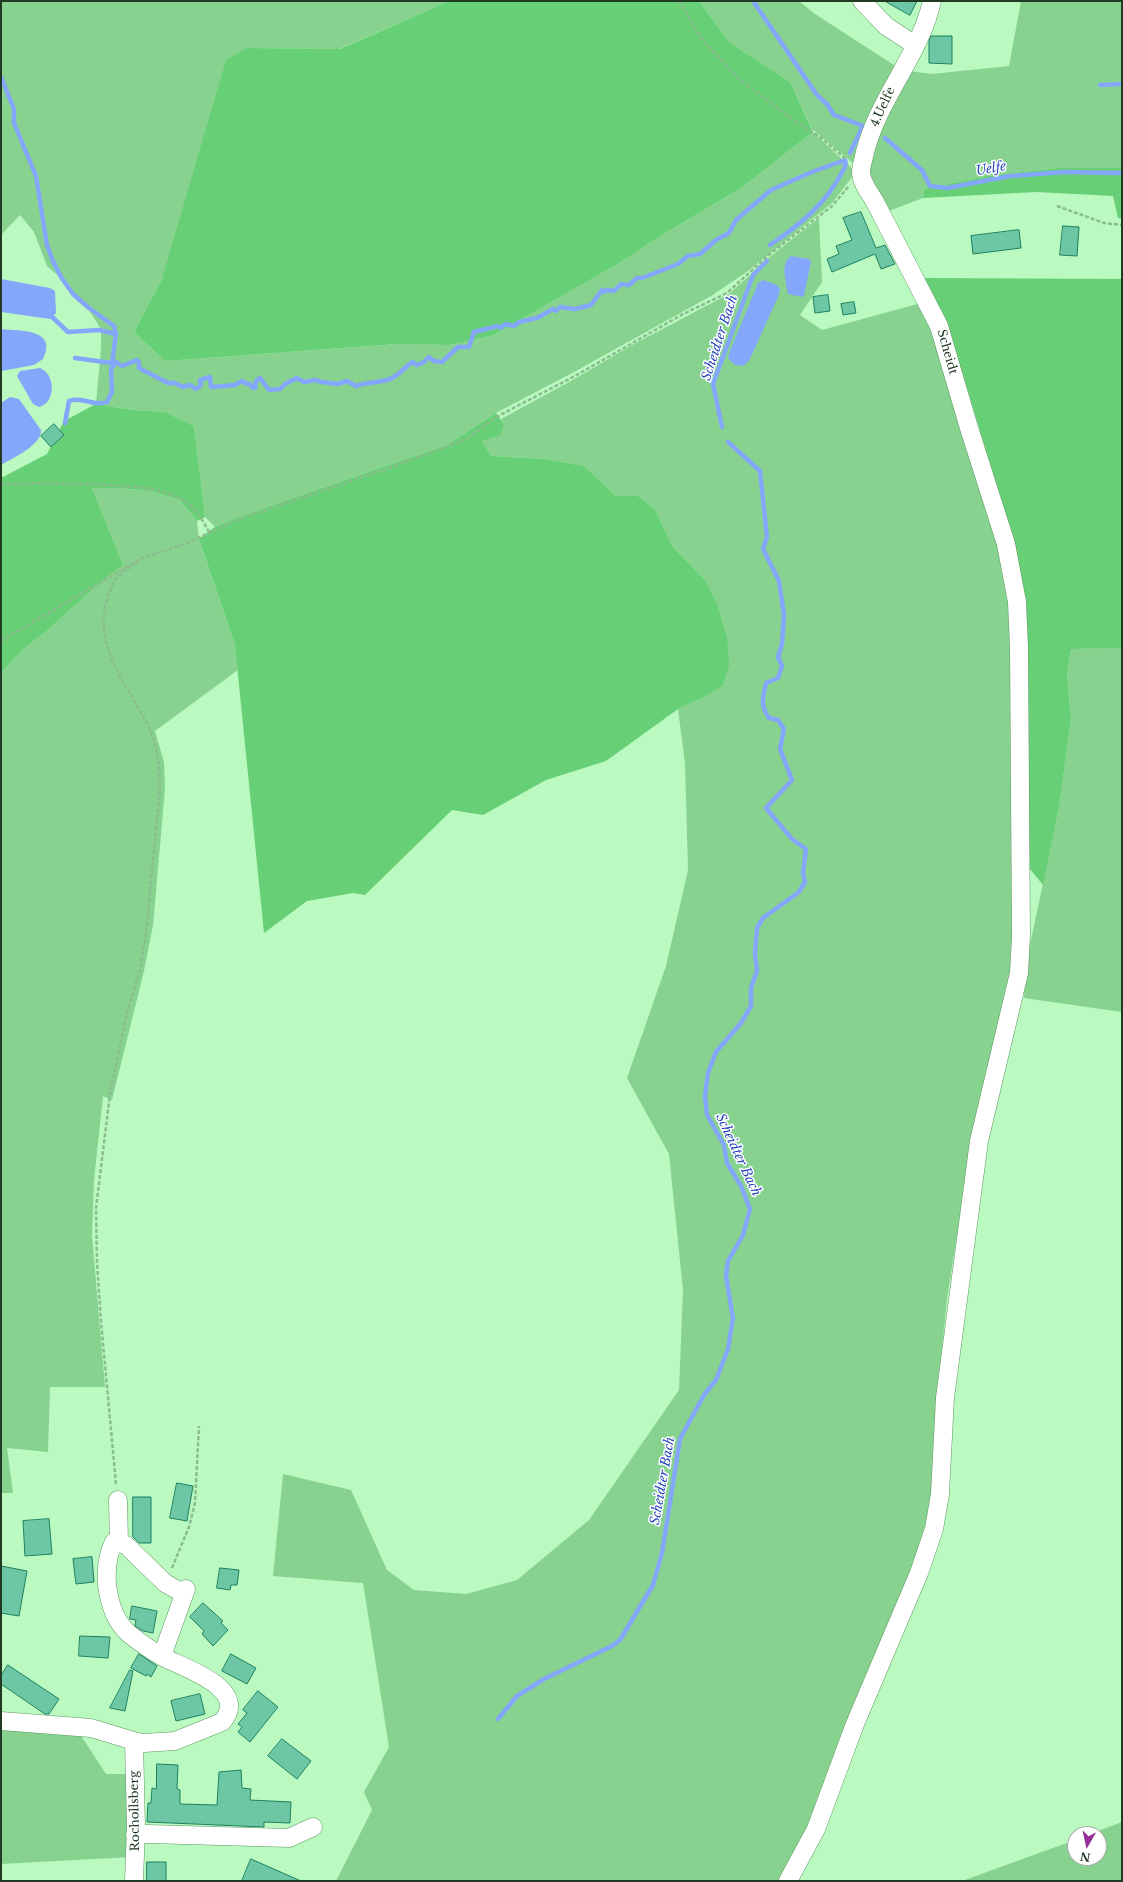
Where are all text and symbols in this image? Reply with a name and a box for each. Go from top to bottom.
street label: 4.Uelfe [868,85,898,129]
water label: Uelfe [975,159,1007,179]
water label: Scheidter Bach [699,293,741,383]
street label: Scheidt [934,328,960,376]
water label: Scheidter Bach [712,1111,764,1199]
water label: Scheidter Bach [648,1436,678,1526]
street label: Rochollsberg [127,1771,143,1851]
north arrow [1067,1826,1107,1866]
text: N [1079,1849,1091,1865]

